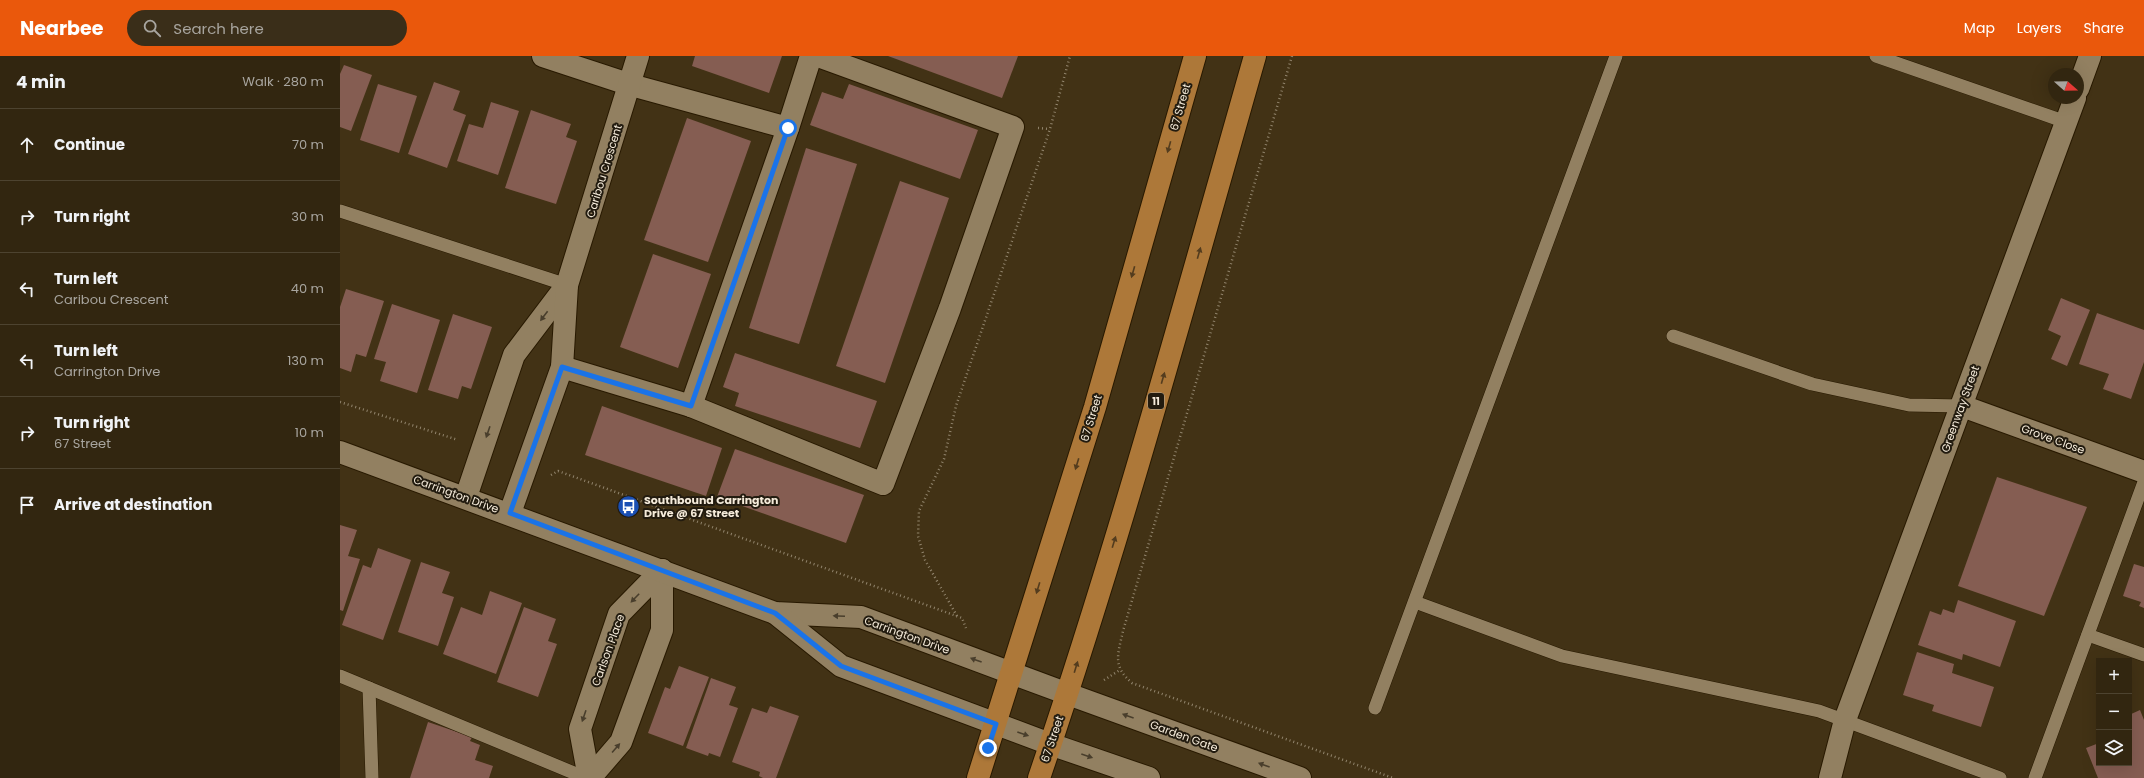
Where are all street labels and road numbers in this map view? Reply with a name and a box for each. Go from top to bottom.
street label: 67 Street [1166,82,1194,132]
street label: Caribou Crescent [582,122,626,220]
street label: Greenway Street [1937,363,1983,455]
street label: 67 Street [1076,393,1106,443]
road number: 11 [1148,393,1164,409]
street label: Grove Close [2019,420,2087,458]
street label: Carrington Drive [411,471,501,517]
street label: Carlson Place [588,612,628,688]
street label: Carrington Drive [862,612,952,658]
street label: 67 Street [1037,714,1067,764]
street label: Garden Gate [1148,716,1220,756]

